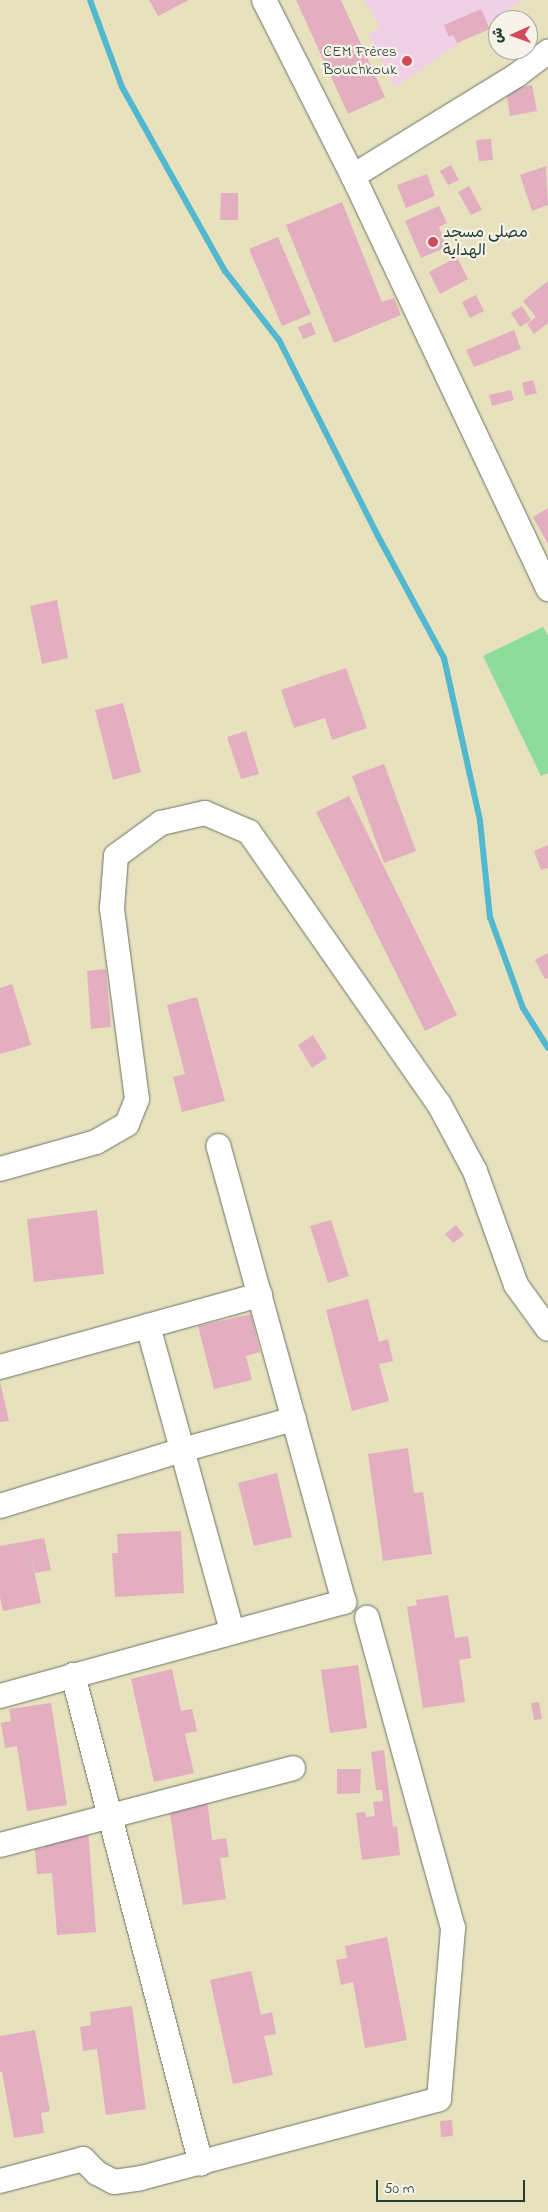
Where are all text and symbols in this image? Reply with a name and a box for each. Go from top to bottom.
north arrow [488,10,538,60]
text: ش [488,27,509,44]
place label: CEM Frères Bouchkouk [323,42,397,80]
marker: CEM Frères Bouchkouk [401,55,413,67]
place label: مصلى مسجد الهداية [443,223,528,261]
marker: مصلى مسجد الهداية [427,236,439,248]
scale bar [378,2170,527,2202]
text: 50 m [384,2178,414,2200]

